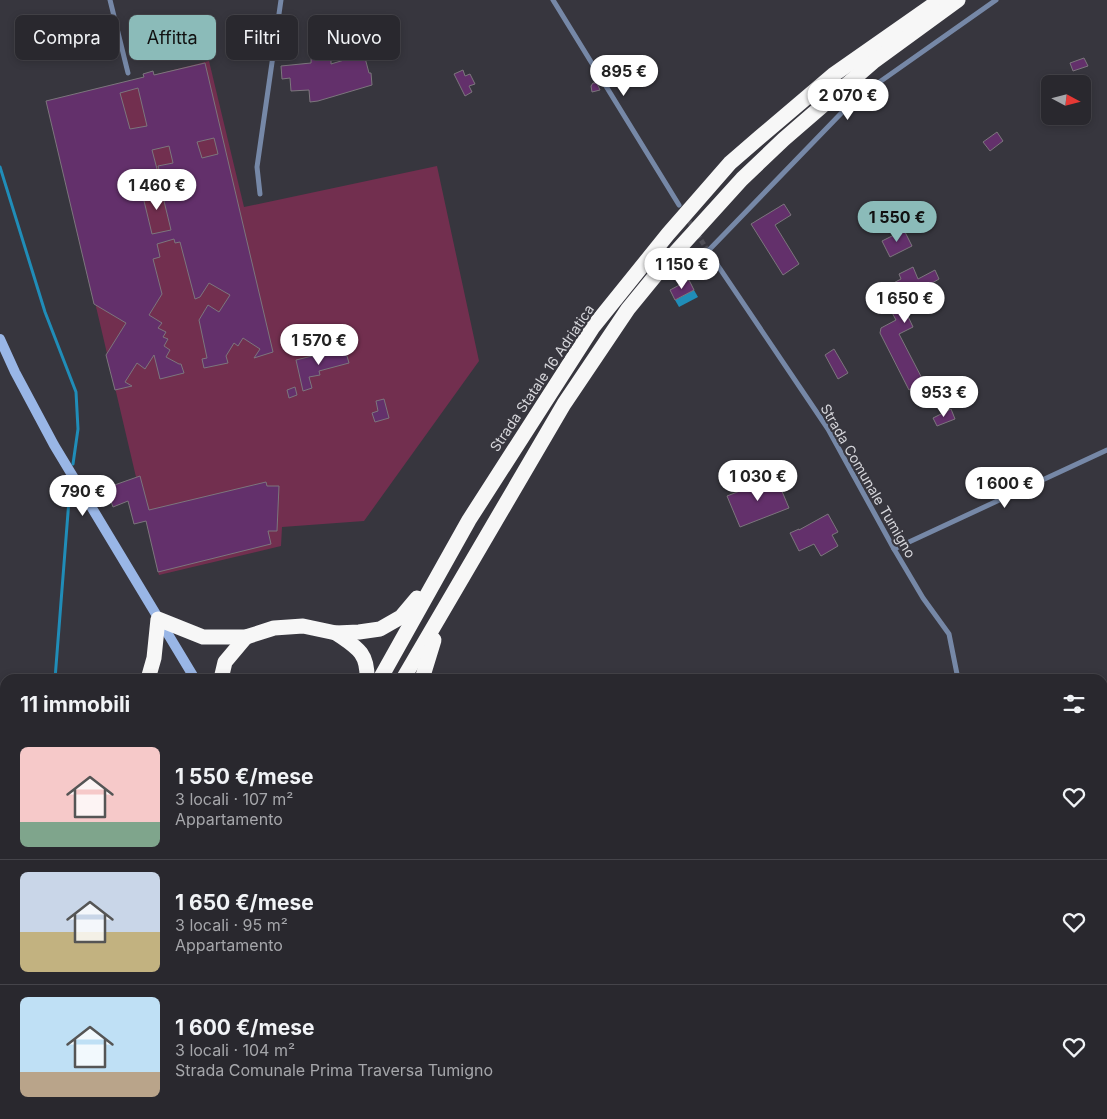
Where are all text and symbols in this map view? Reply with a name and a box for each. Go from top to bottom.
chip: Compra [15,15,119,60]
chip: Affitta [129,15,216,60]
chip: Filtri [226,15,298,60]
chip: Nuovo [308,15,400,60]
pin: 895 € [589,54,659,97]
text: 895 € [601,61,647,81]
north arrow [1041,75,1091,125]
map controls [1041,75,1091,125]
pin: 2 070 € [802,78,894,121]
text: 2 070 € [819,85,877,105]
pin: 1 460 € [111,168,203,211]
text: 1 460 € [128,175,186,195]
pin: 1 550 € [851,200,943,243]
text: 1 550 € [869,207,925,227]
pin: 1 150 € [636,248,728,290]
text: 1 150 € [655,254,709,274]
pin: 1 650 € [859,282,951,324]
text: 1 650 € [877,288,933,308]
street label: Strada Statale 16 Adriatica [486,301,597,455]
pin: 1 570 € [273,324,365,366]
text: 1 570 € [291,330,347,350]
pin: 953 € [909,376,979,418]
text: 953 € [921,382,967,402]
street label: Strada Comunale Tumigno [817,401,920,561]
pin: 1 030 € [712,460,804,502]
text: 1 030 € [729,466,787,486]
pin: 1 600 € [959,466,1051,509]
text: 1 600 € [976,473,1034,493]
pin: 790 € [48,474,118,517]
text: 790 € [60,481,106,501]
icon: filters [1060,690,1088,718]
text: 11 immobili [20,692,130,717]
text: 1 550 €/mese [175,764,313,789]
icon: home [60,767,120,827]
icon: heart [1060,783,1088,811]
text: 3 locali · 107 m² [175,789,293,809]
text: Appartamento [175,809,283,829]
text: 1 650 €/mese [175,890,314,915]
icon: home [60,892,120,952]
icon: heart [1060,908,1088,936]
text: 3 locali · 95 m² [175,915,288,935]
text: Appartamento [175,935,283,955]
text: 1 600 €/mese [175,1015,314,1040]
icon: home [60,1017,120,1077]
icon: heart [1060,1033,1088,1061]
text: 3 locali · 104 m² [175,1040,295,1060]
text: Strada Comunale Prima Traversa Tumigno [175,1060,493,1080]

